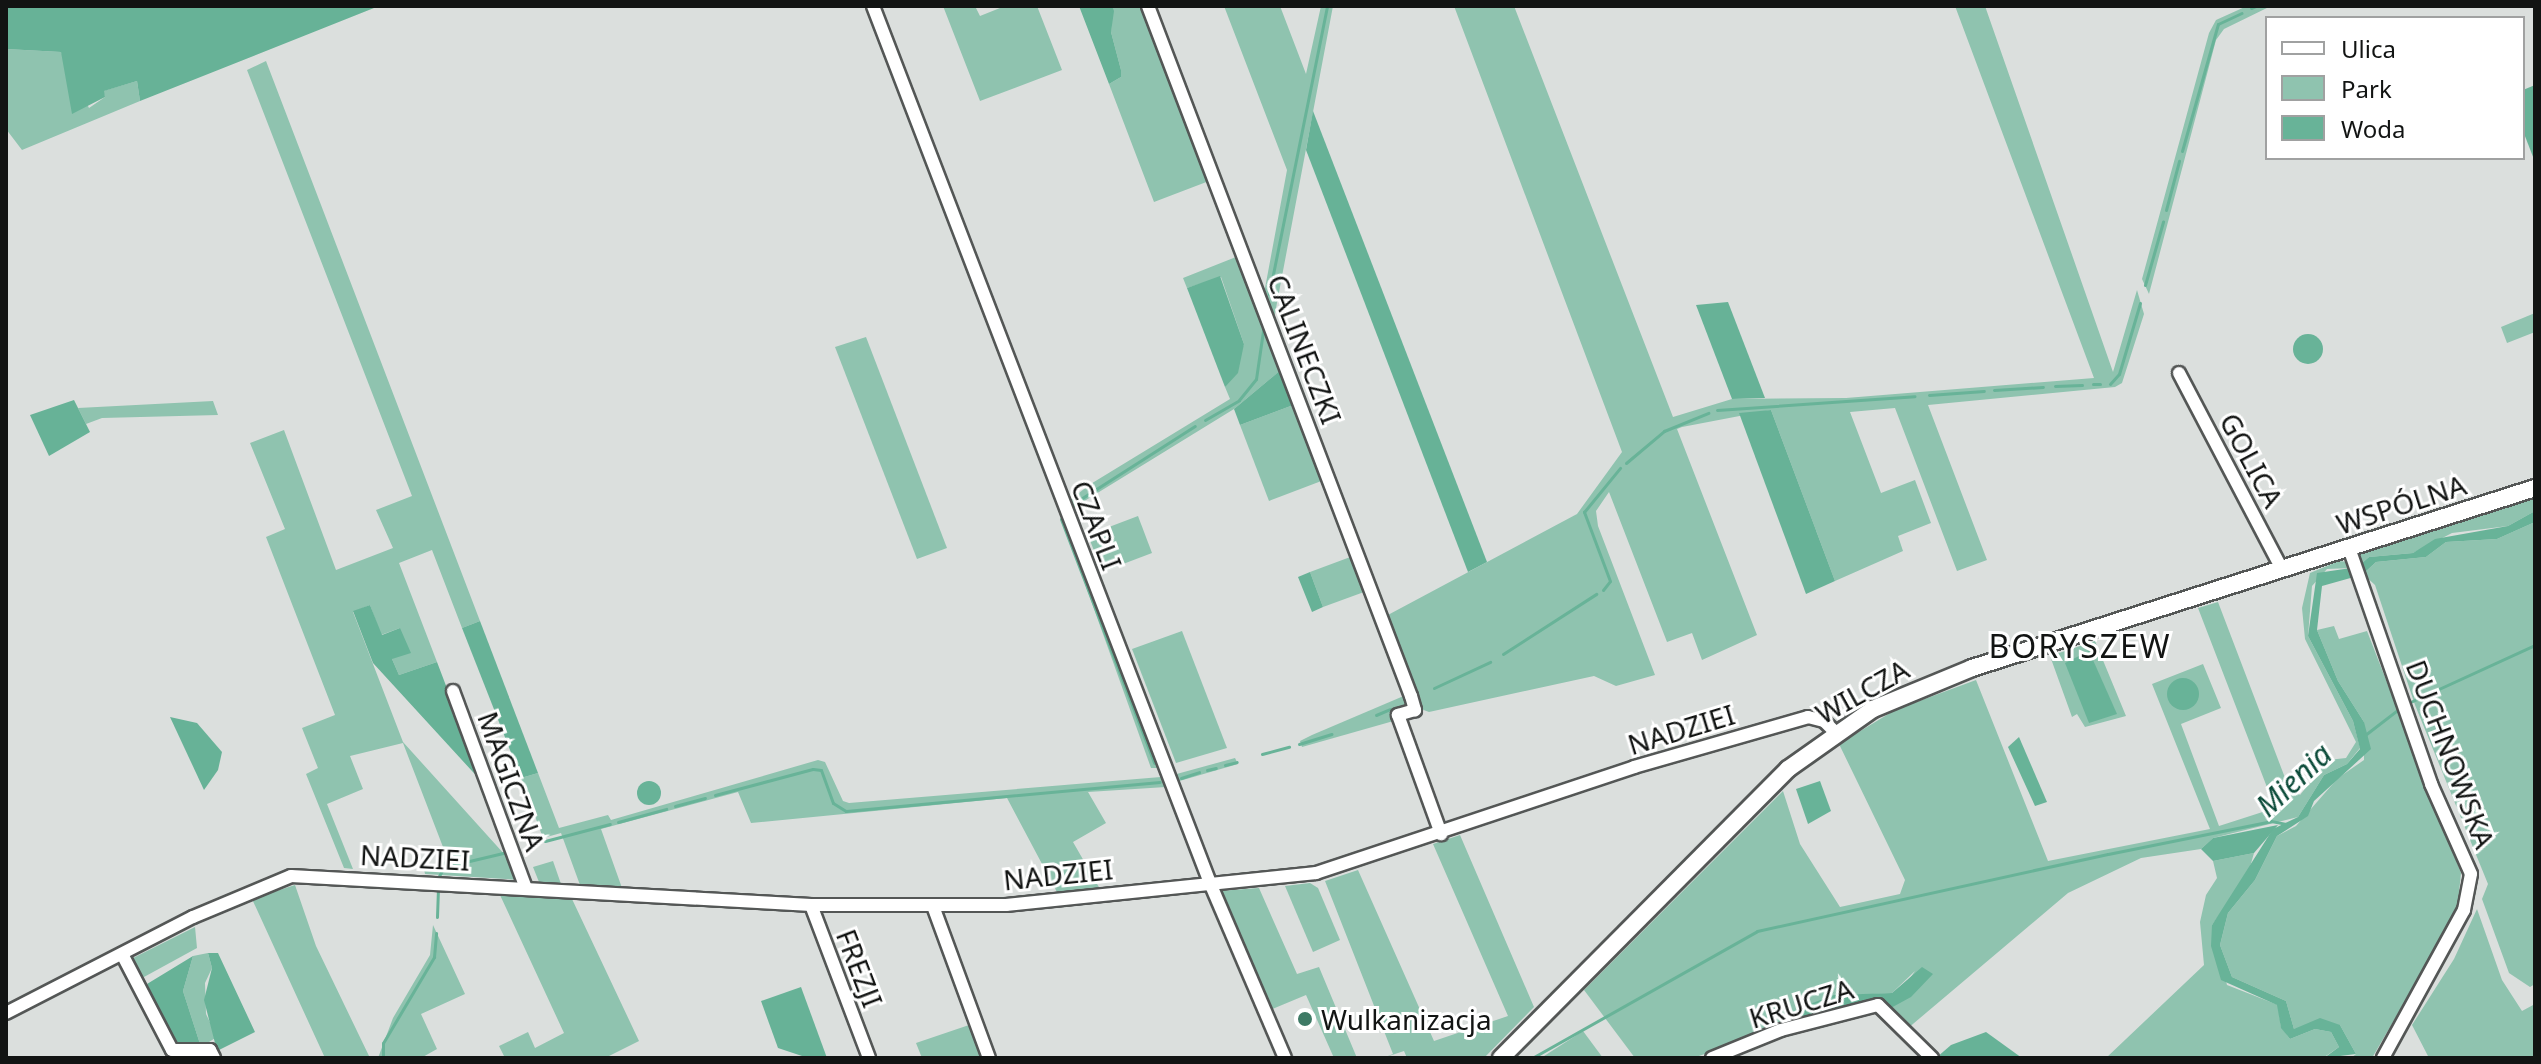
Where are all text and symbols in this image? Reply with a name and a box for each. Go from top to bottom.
legend [2265,16,2525,160]
text: Ulica [2341,32,2396,65]
text: Park [2341,72,2392,105]
text: Woda [2341,112,2406,145]
street label: CALINECZKI [1261,270,1349,428]
street label: GOLICA [2213,407,2291,513]
street label: WSPÓLNA [2332,467,2470,541]
street label: CZAPLI [1065,476,1129,574]
district label: BORYSZEW [1988,627,2172,665]
street label: WILCZA [1810,652,1914,730]
street label: DUCHNOWSKA [2400,655,2502,853]
street label: NADZIEI [1624,697,1738,761]
street label: MAGICZNA [471,707,553,855]
water label: Mienia [2249,736,2339,824]
street label: NADZIEI [359,837,471,877]
street label: NADZIEI [1002,852,1114,896]
street label: FREZJI [830,924,890,1012]
street label: KRUCZA [1745,971,1857,1035]
place label: Wulkanizacja [1321,1002,1492,1036]
marker: Wulkanizacja [1296,1010,1314,1028]

